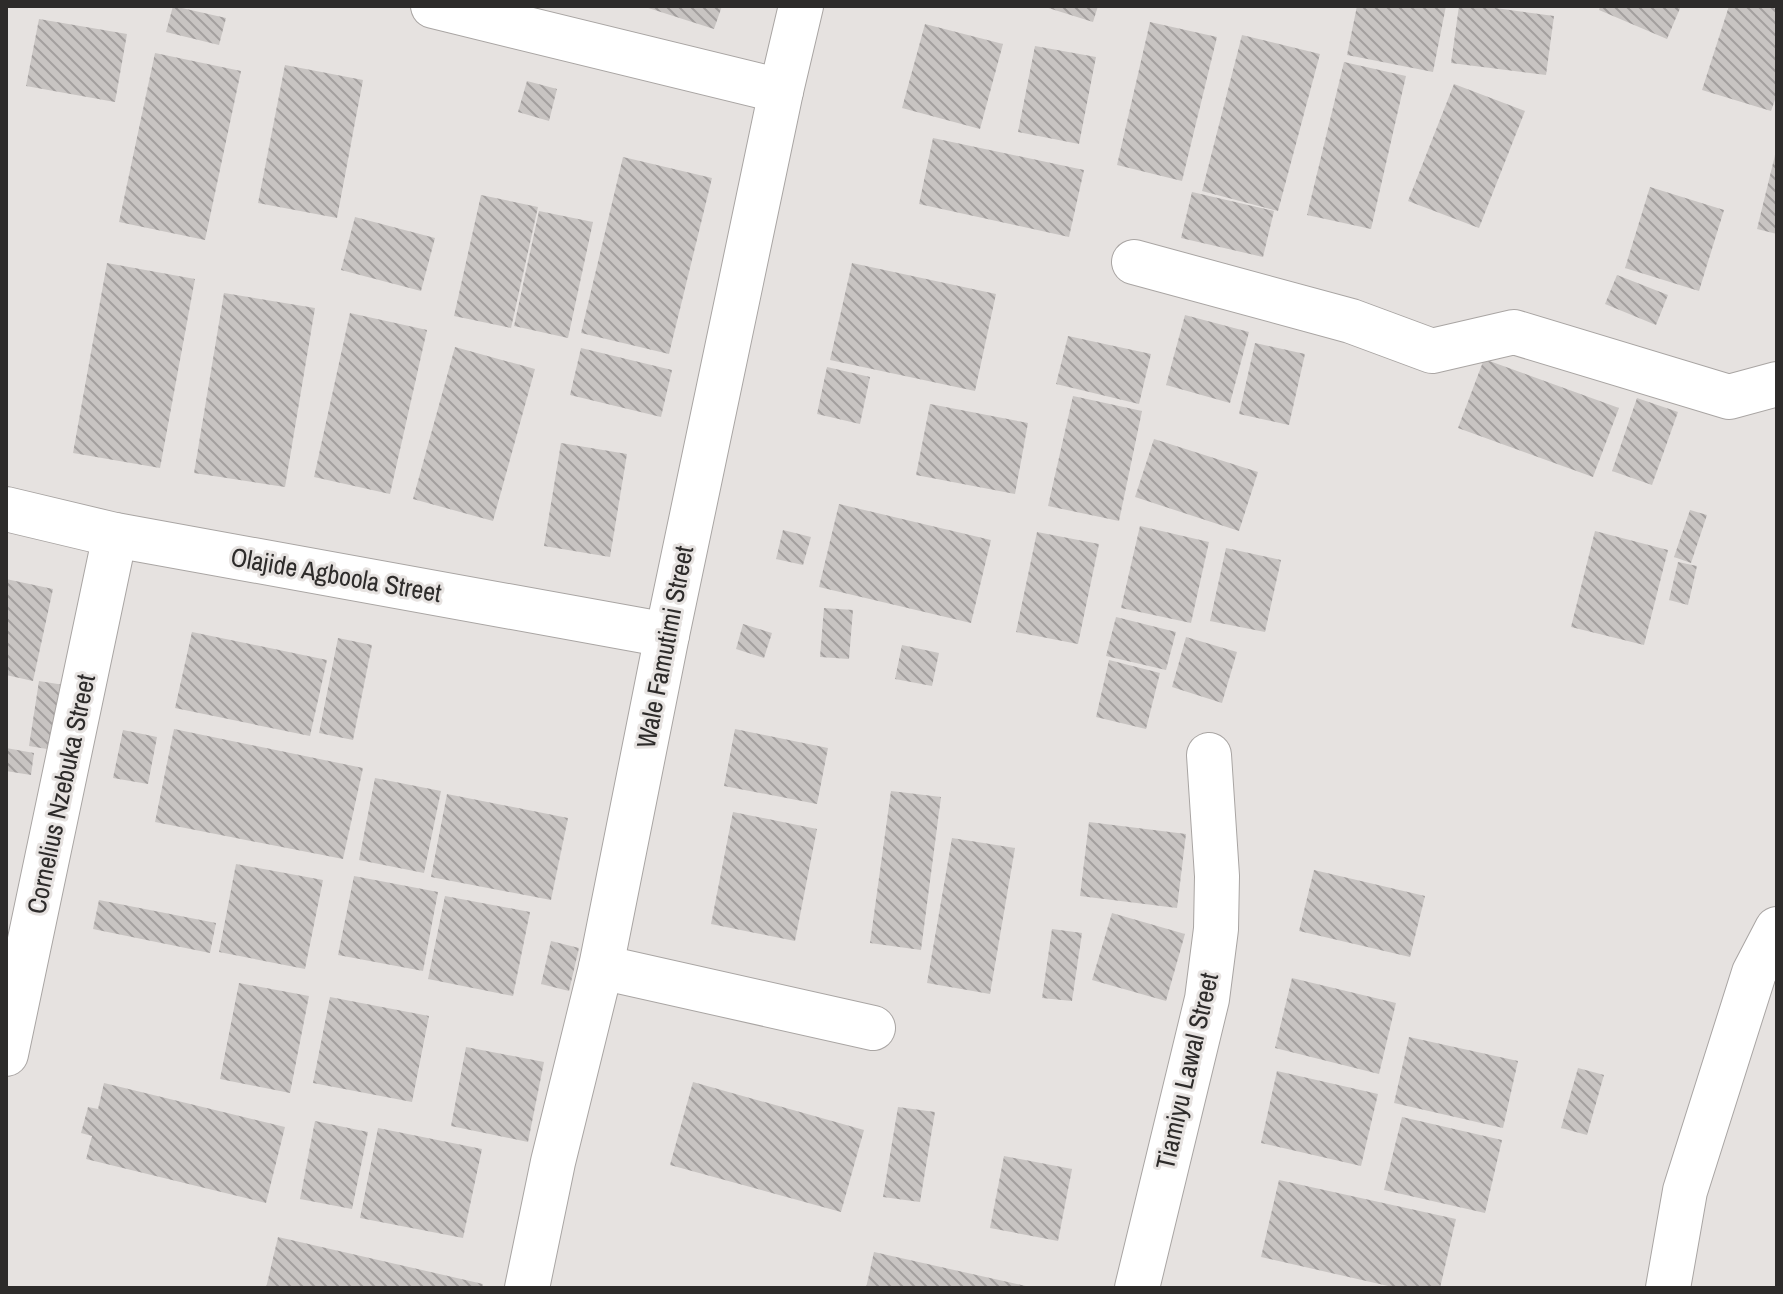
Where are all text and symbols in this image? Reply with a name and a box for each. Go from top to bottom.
street label: Olajide Agboola Street [228,539,444,610]
street label: Wale Famutimi Street [628,543,701,751]
street label: Cornelius Nzebuka Street [18,671,103,917]
street label: Tiamiyu Lawal Street [1147,969,1226,1173]

